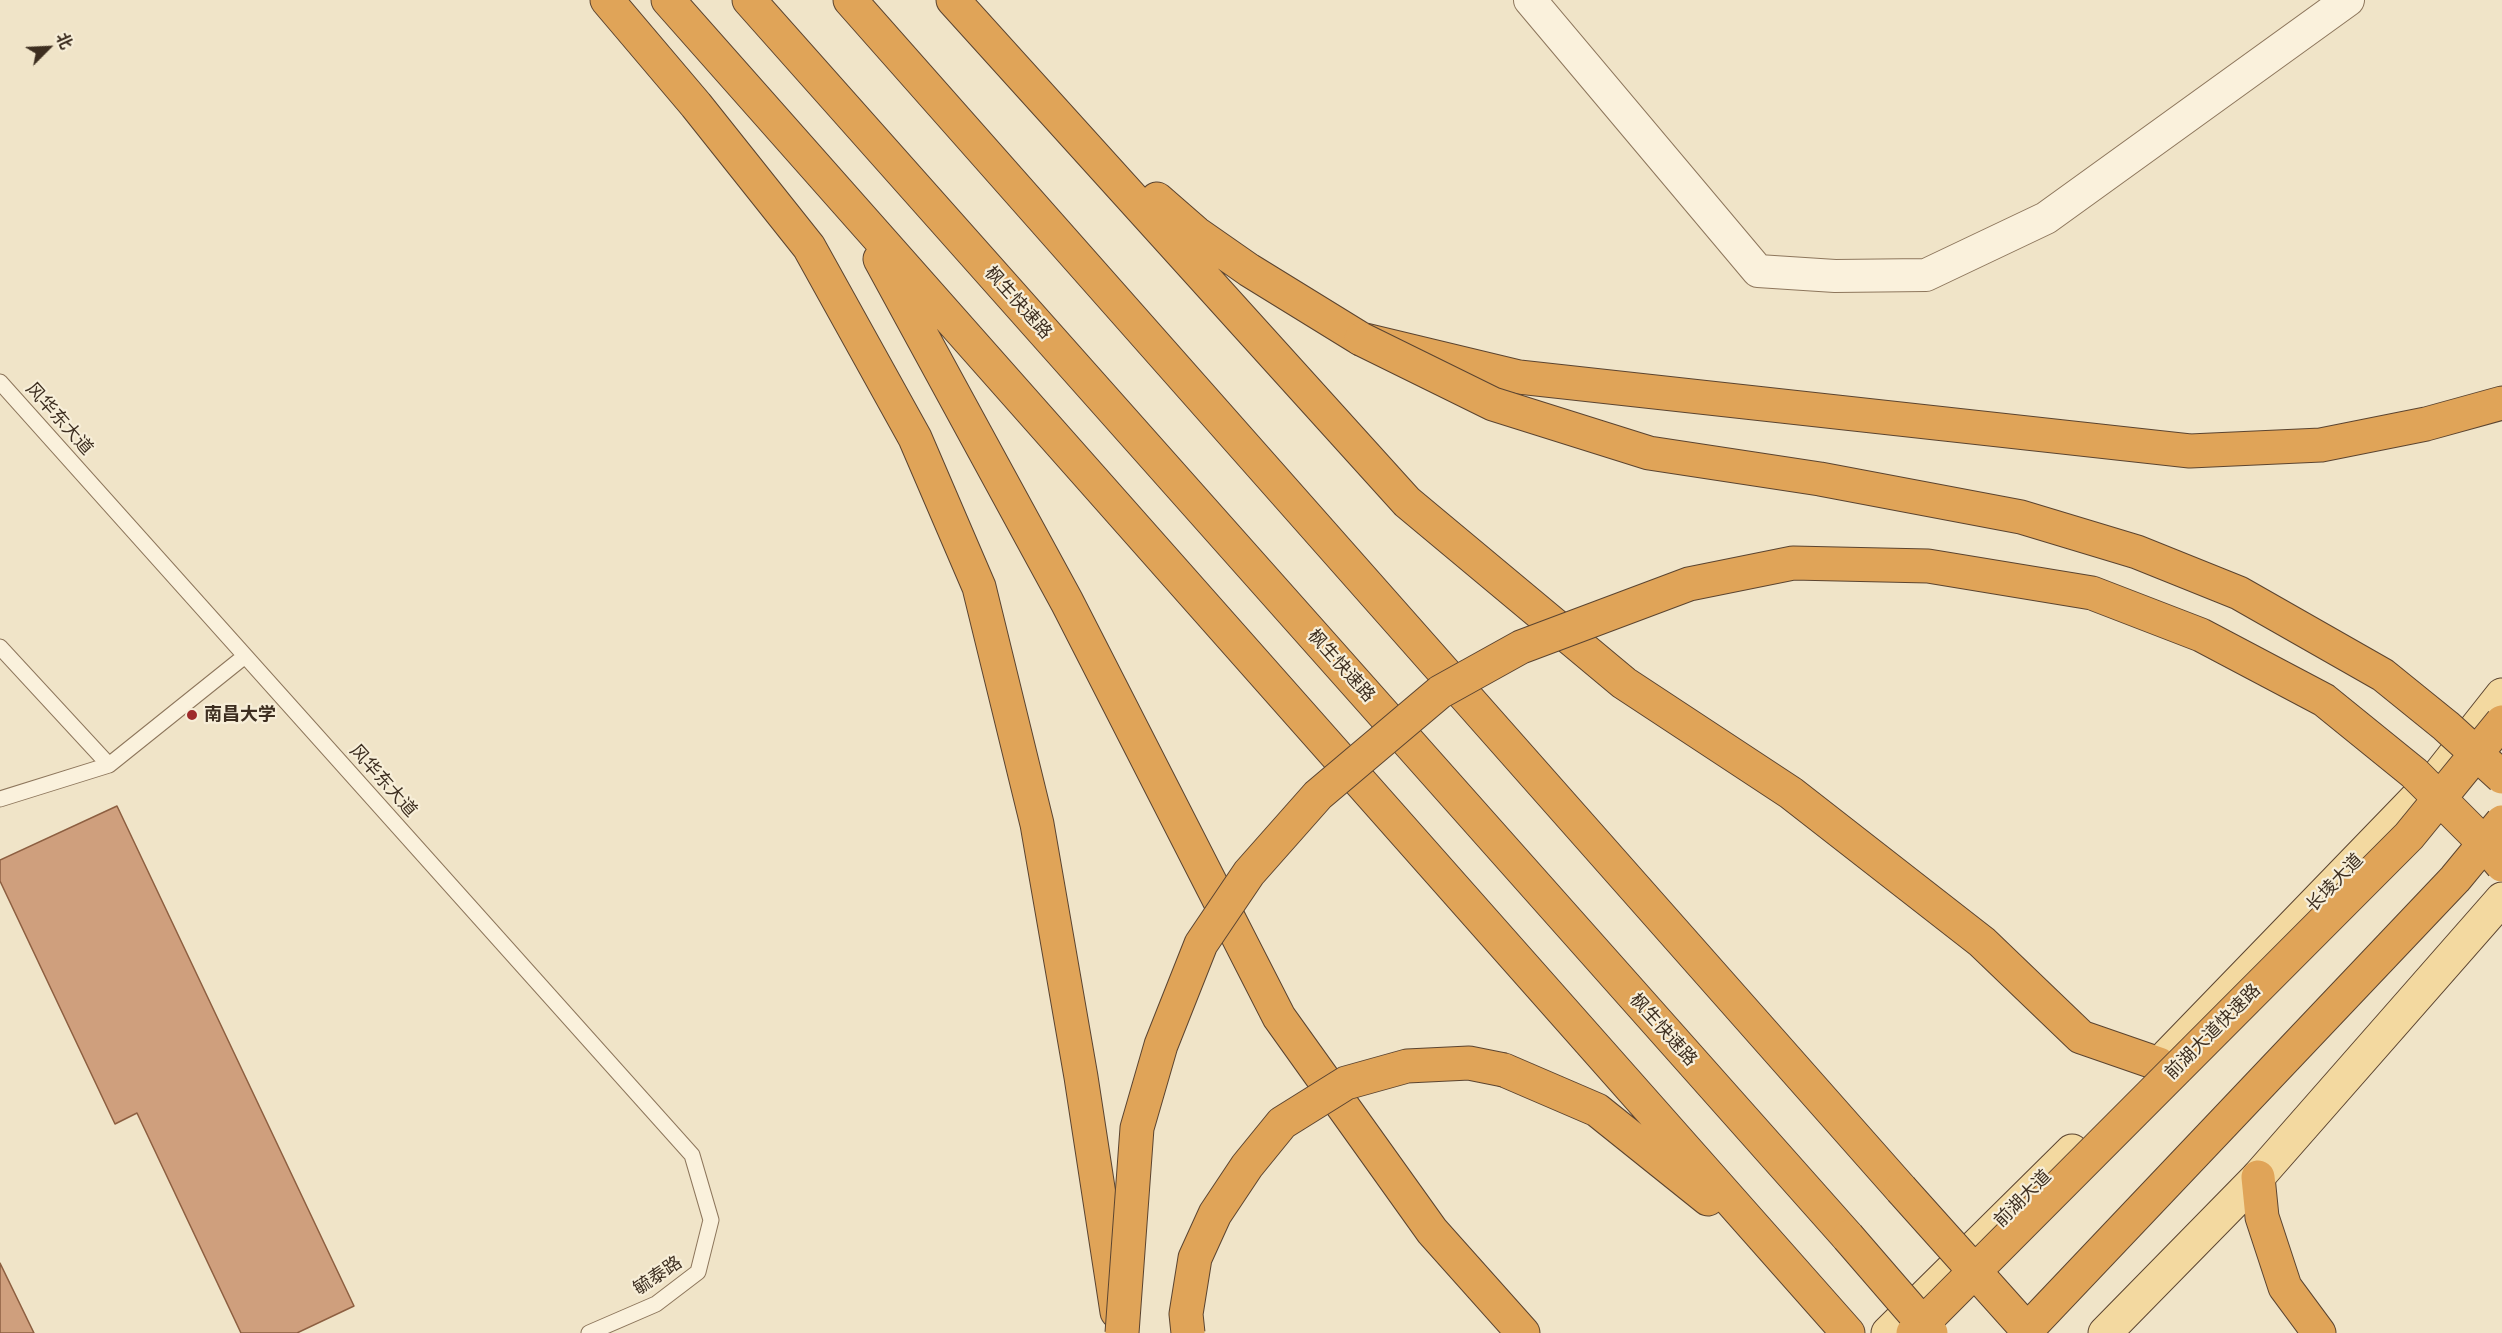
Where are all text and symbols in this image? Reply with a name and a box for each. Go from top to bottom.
north arrow [18,18,78,78]
text: 北 [52,29,77,52]
street label: 枫生快速路 [980,262,1056,344]
street label: 风华东大道 [21,378,97,460]
street label: 枫生快速路 [1303,625,1379,707]
place label: 南昌大学 [204,704,276,726]
marker: 南昌大学 [185,708,199,722]
street label: 风华东大道 [345,740,421,822]
street label: 长堎大道 [2302,850,2368,916]
street label: 前湖大道快速路 [2161,980,2265,1084]
street label: 枫生快速路 [1625,989,1701,1071]
street label: 前湖大道 [1990,1166,2056,1232]
street label: 毓泰路 [630,1252,686,1300]

